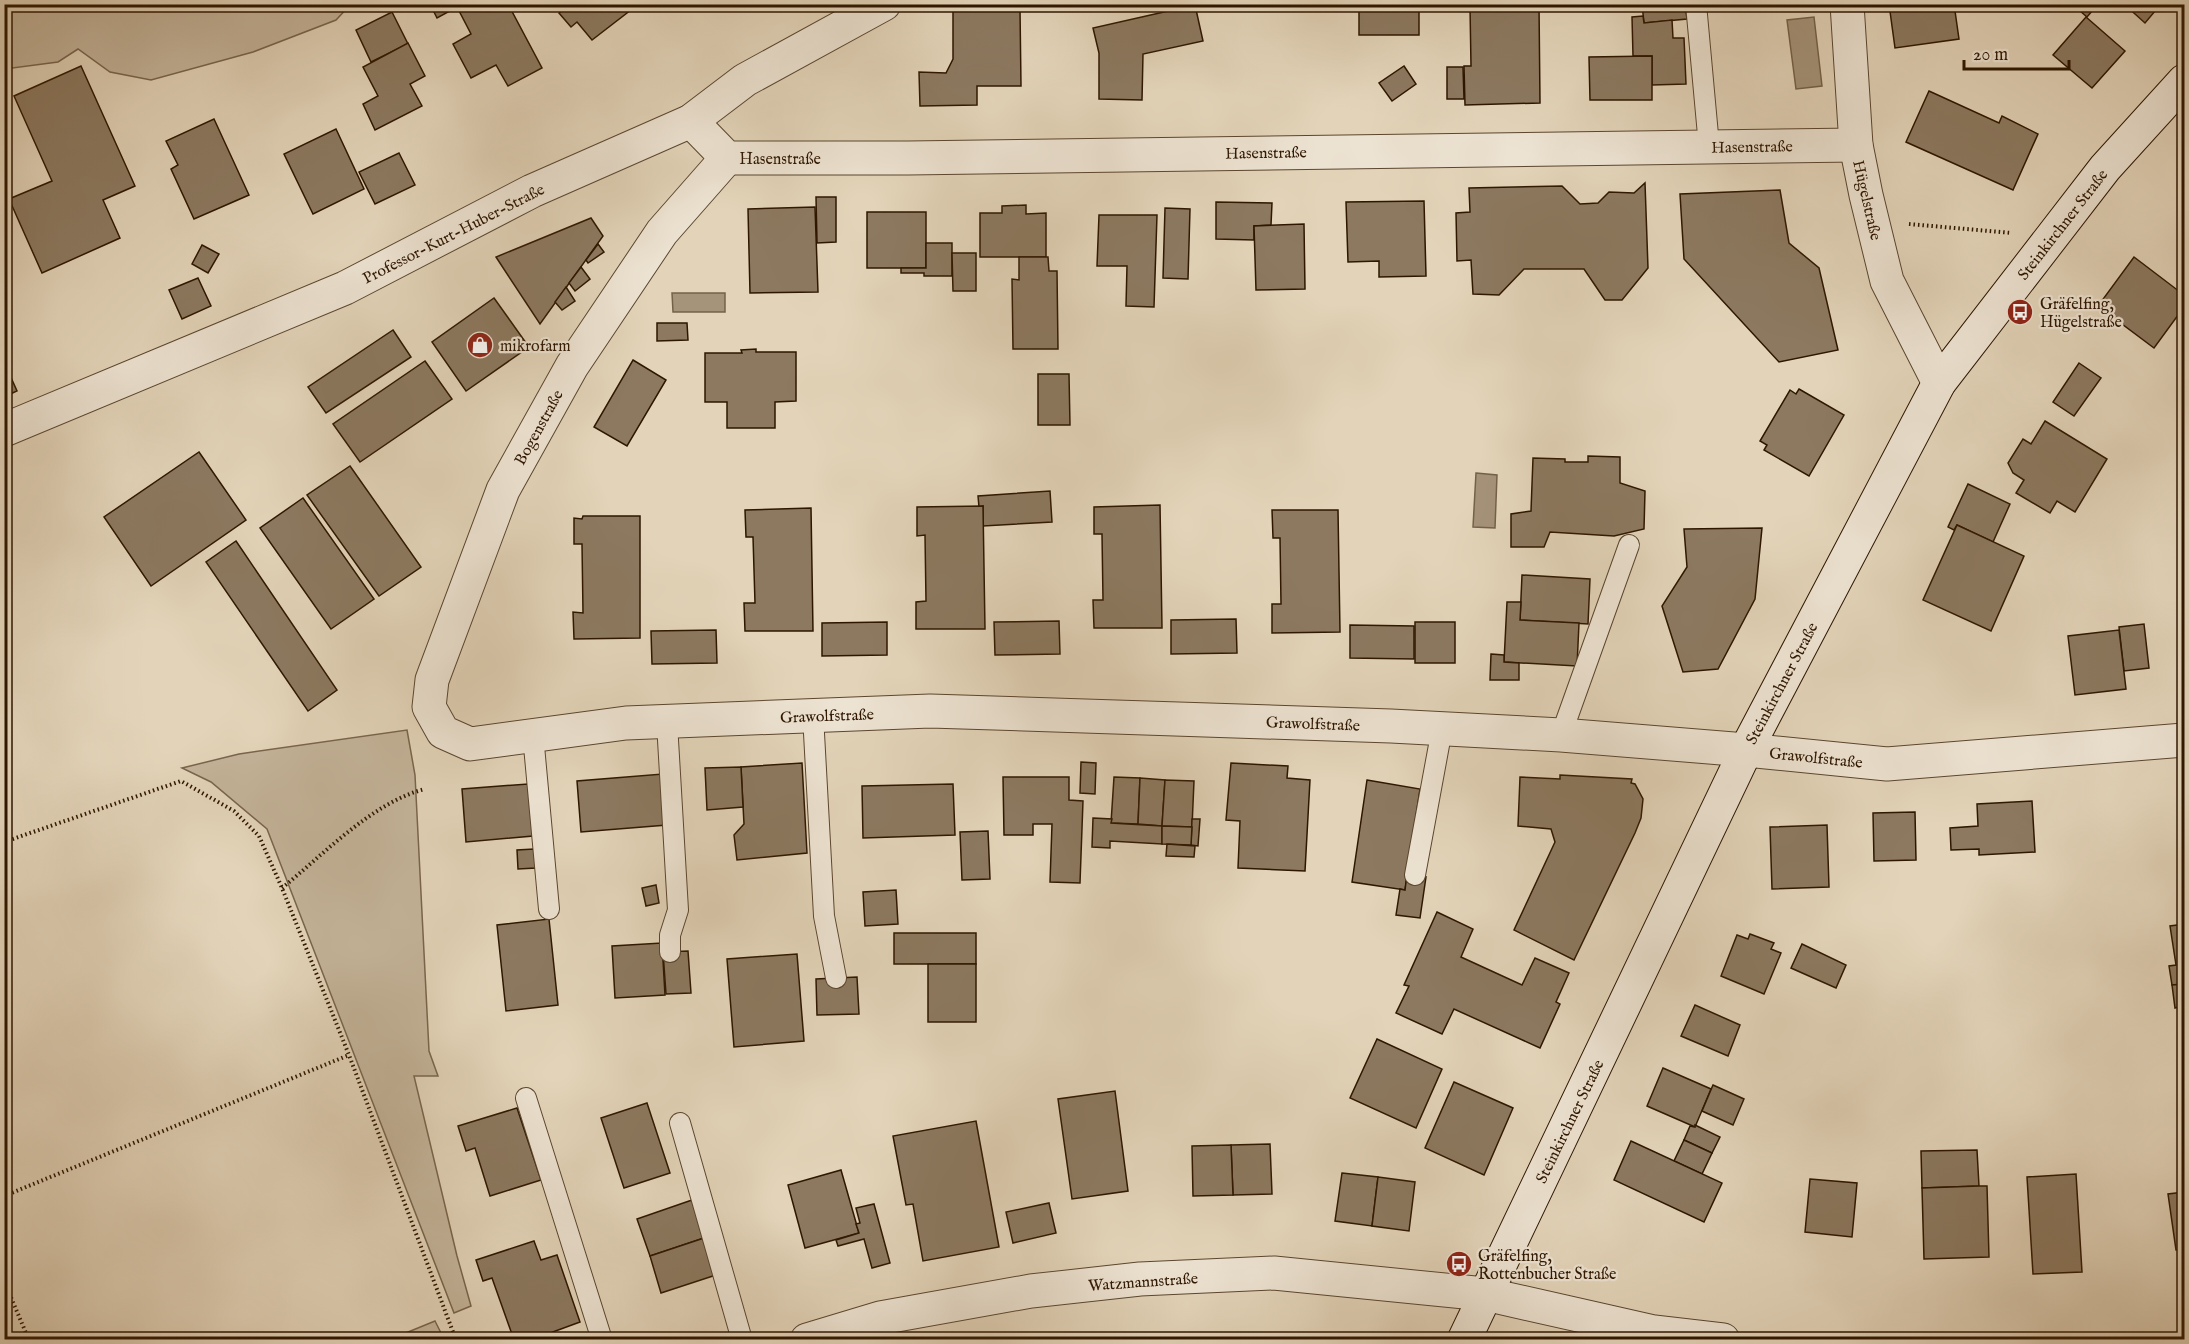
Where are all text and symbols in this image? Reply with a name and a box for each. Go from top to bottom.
scale bar [1964,33,2069,71]
text: 20 m [1973,44,2008,67]
street label: Hasenstraße [1711,137,1793,159]
street label: Hasenstraße [1225,143,1307,165]
street label: Hasenstraße [739,150,821,170]
street label: Hügelstraße [1847,158,1885,243]
street label: Steinkirchner Straße [2014,166,2113,285]
street label: Professor-Kurt-Huber-Straße [360,180,548,289]
place label: Gräfelfing, Hügelstraße [2040,295,2122,333]
bus stop icon: Gräfelfing, Hügelstraße [2005,297,2035,327]
shop icon: mikrofarm [465,330,495,360]
place label: mikrofarm [500,337,571,357]
street label: Bogenstraße [511,387,569,469]
street label: Steinkirchner Straße [1742,620,1823,748]
street label: Grawolfstraße [780,705,874,729]
street label: Grawolfstraße [1266,713,1360,737]
street label: Grawolfstraße [1768,744,1864,774]
street label: Steinkirchner Straße [1532,1057,1609,1187]
place label: Gräfelfing, Rottenbucher Straße [1478,1247,1616,1285]
bus stop icon: Gräfelfing, Rottenbucher Straße [1444,1249,1474,1279]
street label: Watzmannstraße [1088,1269,1199,1297]

